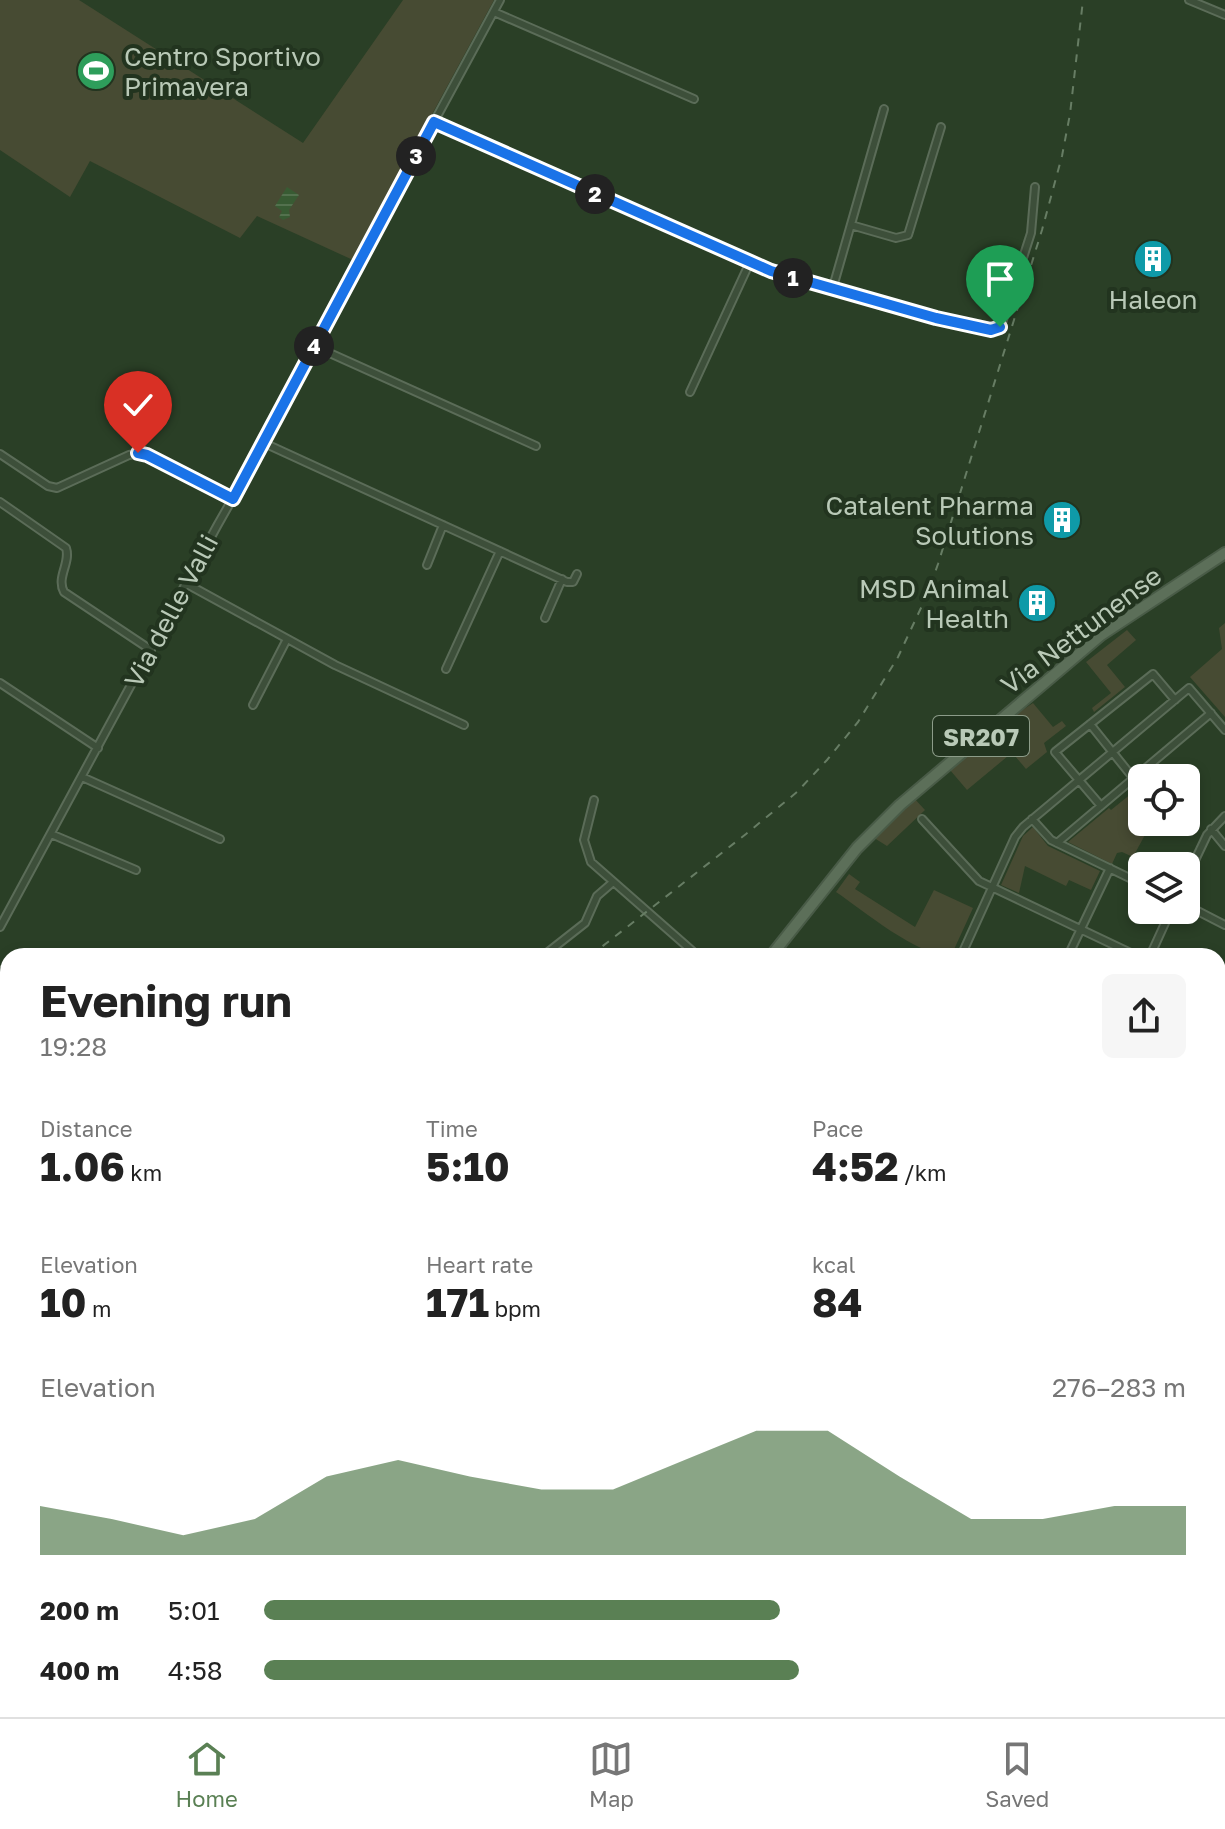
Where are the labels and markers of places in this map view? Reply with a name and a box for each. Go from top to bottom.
place label: Centro Sportivo Primavera [124,41,321,102]
sports icon: Centro Sportivo Primavera [75,50,117,92]
pin: 3 [396,136,436,176]
pin: 2 [575,174,615,214]
building icon: Haleon [1132,238,1174,280]
pin [966,245,1034,327]
pin: 1 [773,258,813,298]
place label: Haleon [1108,284,1198,315]
pin: 4 [294,326,334,366]
pin [104,371,172,453]
place label: Catalent Pharma Solutions [825,490,1034,551]
building icon: Catalent Pharma Solutions [1041,499,1083,541]
place label: MSD Animal Health [859,573,1009,634]
building icon: MSD Animal Health [1016,582,1058,624]

